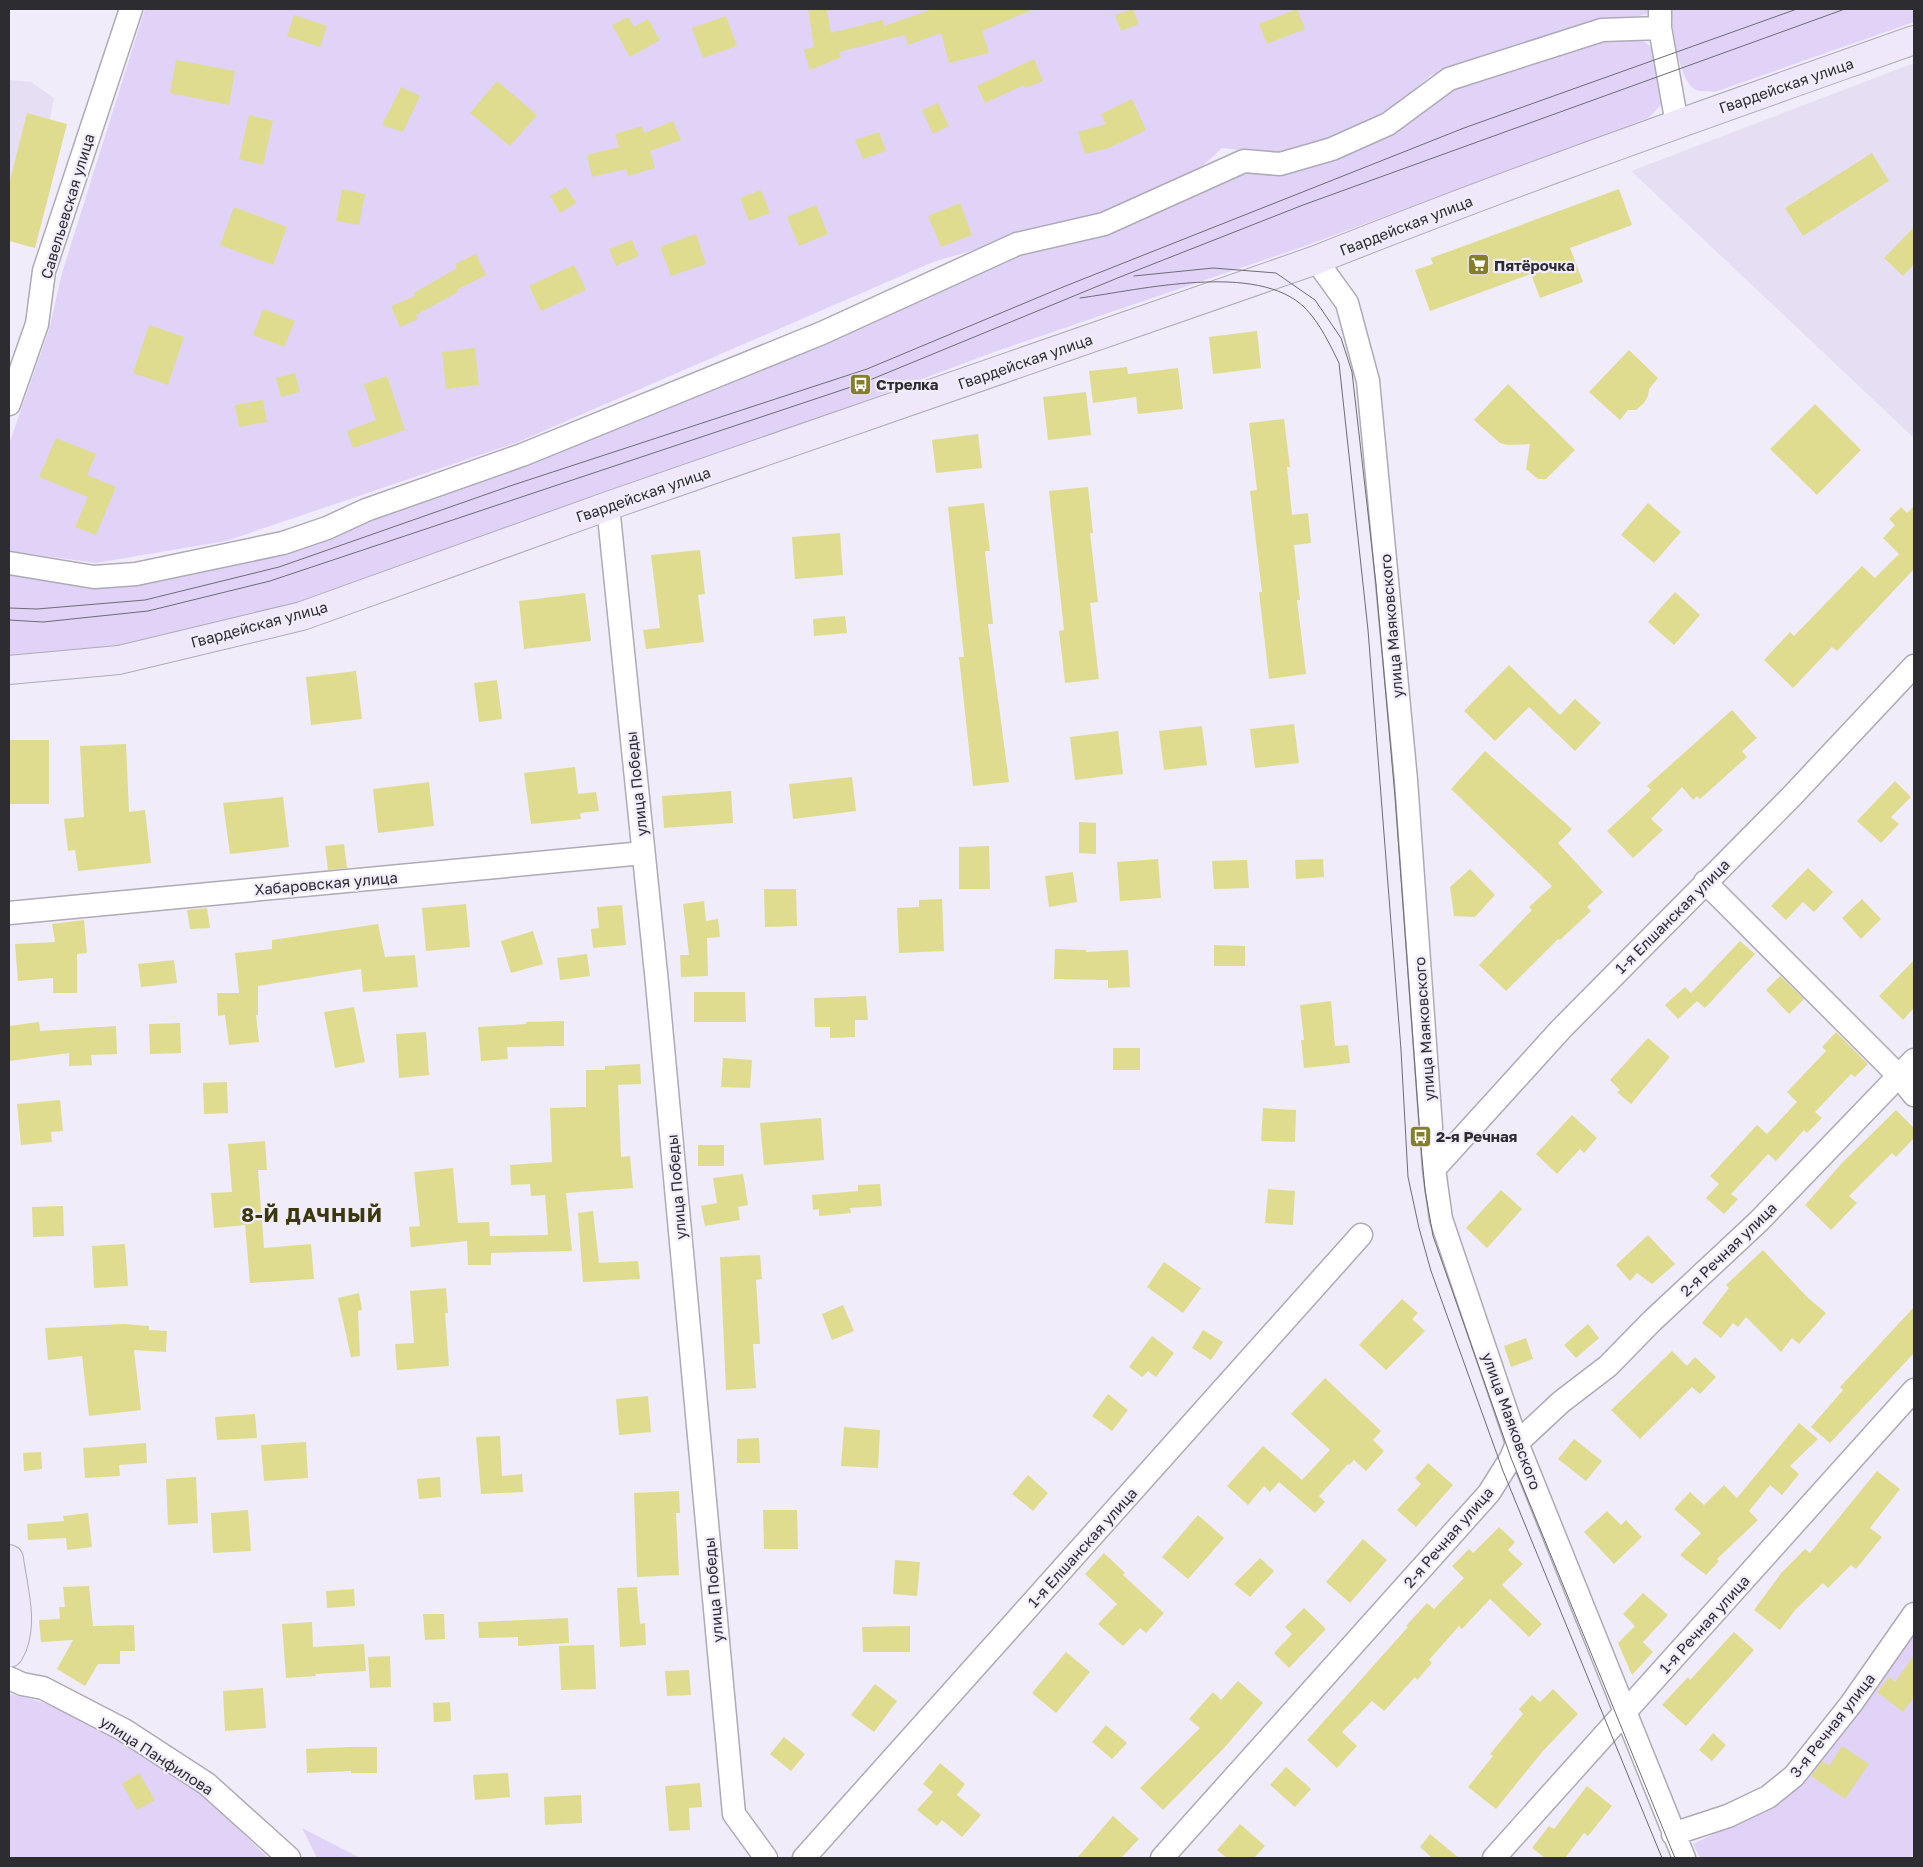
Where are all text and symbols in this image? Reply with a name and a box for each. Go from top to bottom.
street label: Гвардейская улица [1716,54,1856,116]
street label: Савельевская улица [36,131,98,281]
street label: Гвардейская улица [1337,191,1475,259]
supermarket icon: Пятёрочка [1466,253,1490,277]
place label: Пятёрочка [1494,256,1575,274]
street label: Гвардейская улица [955,330,1095,392]
bus stop icon: Стрелка [848,372,872,396]
place label: Стрелка [876,375,939,393]
street label: Гвардейская улица [573,463,713,525]
street label: улица Маяковского [1376,553,1406,699]
street label: Гвардейская улица [189,597,329,651]
street label: улица Победы [622,731,650,837]
street label: 1-я Елшанская улица [1611,855,1733,977]
street label: Хабаровская улица [254,868,398,898]
street label: улица Маяковского [1410,956,1438,1102]
bus stop icon: 2-я Речная [1408,1124,1432,1148]
place label: 2-я Речная [1436,1127,1518,1145]
street label: улица Победы [662,1134,690,1240]
street label: 2-я Речная улица [1676,1198,1780,1300]
district label: 8-Й ДАЧНЫЙ [241,1202,383,1226]
street label: улица Маяковского [1479,1350,1545,1492]
street label: 2-я Речная улица [1399,1483,1497,1591]
street label: 1-я Елшанская улица [1024,1484,1140,1610]
street label: улица Победы [699,1537,727,1643]
street label: 1-я Речная улица [1655,1571,1753,1677]
street label: 3-я Речная улица [1786,1669,1878,1781]
street label: улица Панфилова [97,1712,217,1798]

